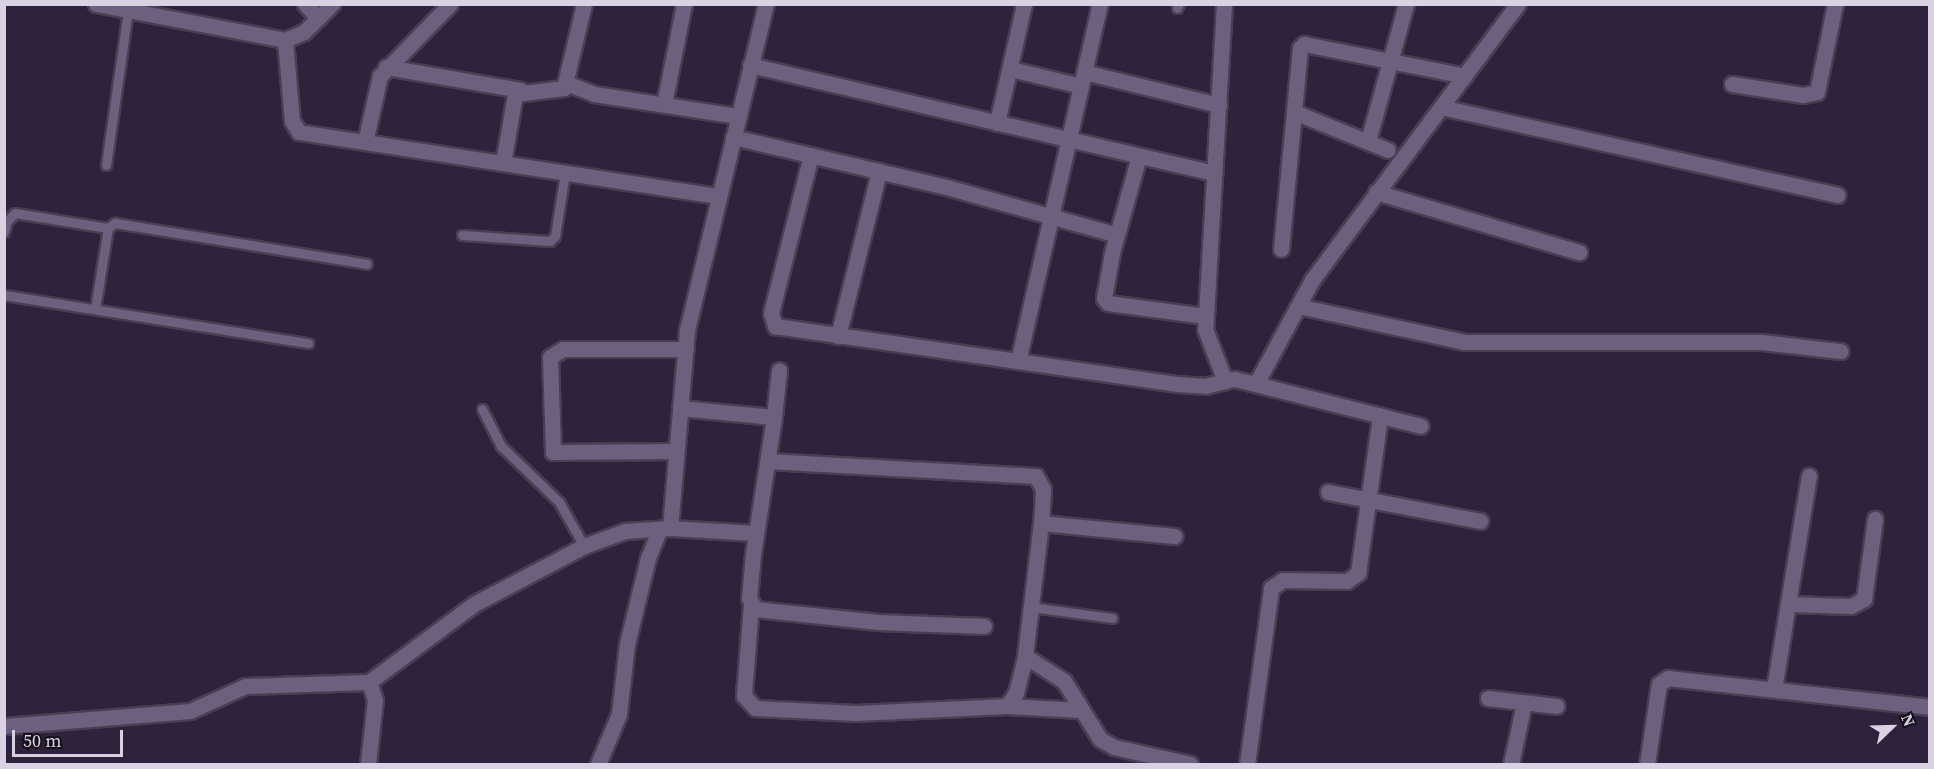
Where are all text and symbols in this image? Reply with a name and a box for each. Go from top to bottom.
north arrow [1862,697,1922,757]
text: N [1896,710,1921,730]
scale bar [15,718,126,756]
text: 50 m [23,728,61,753]

